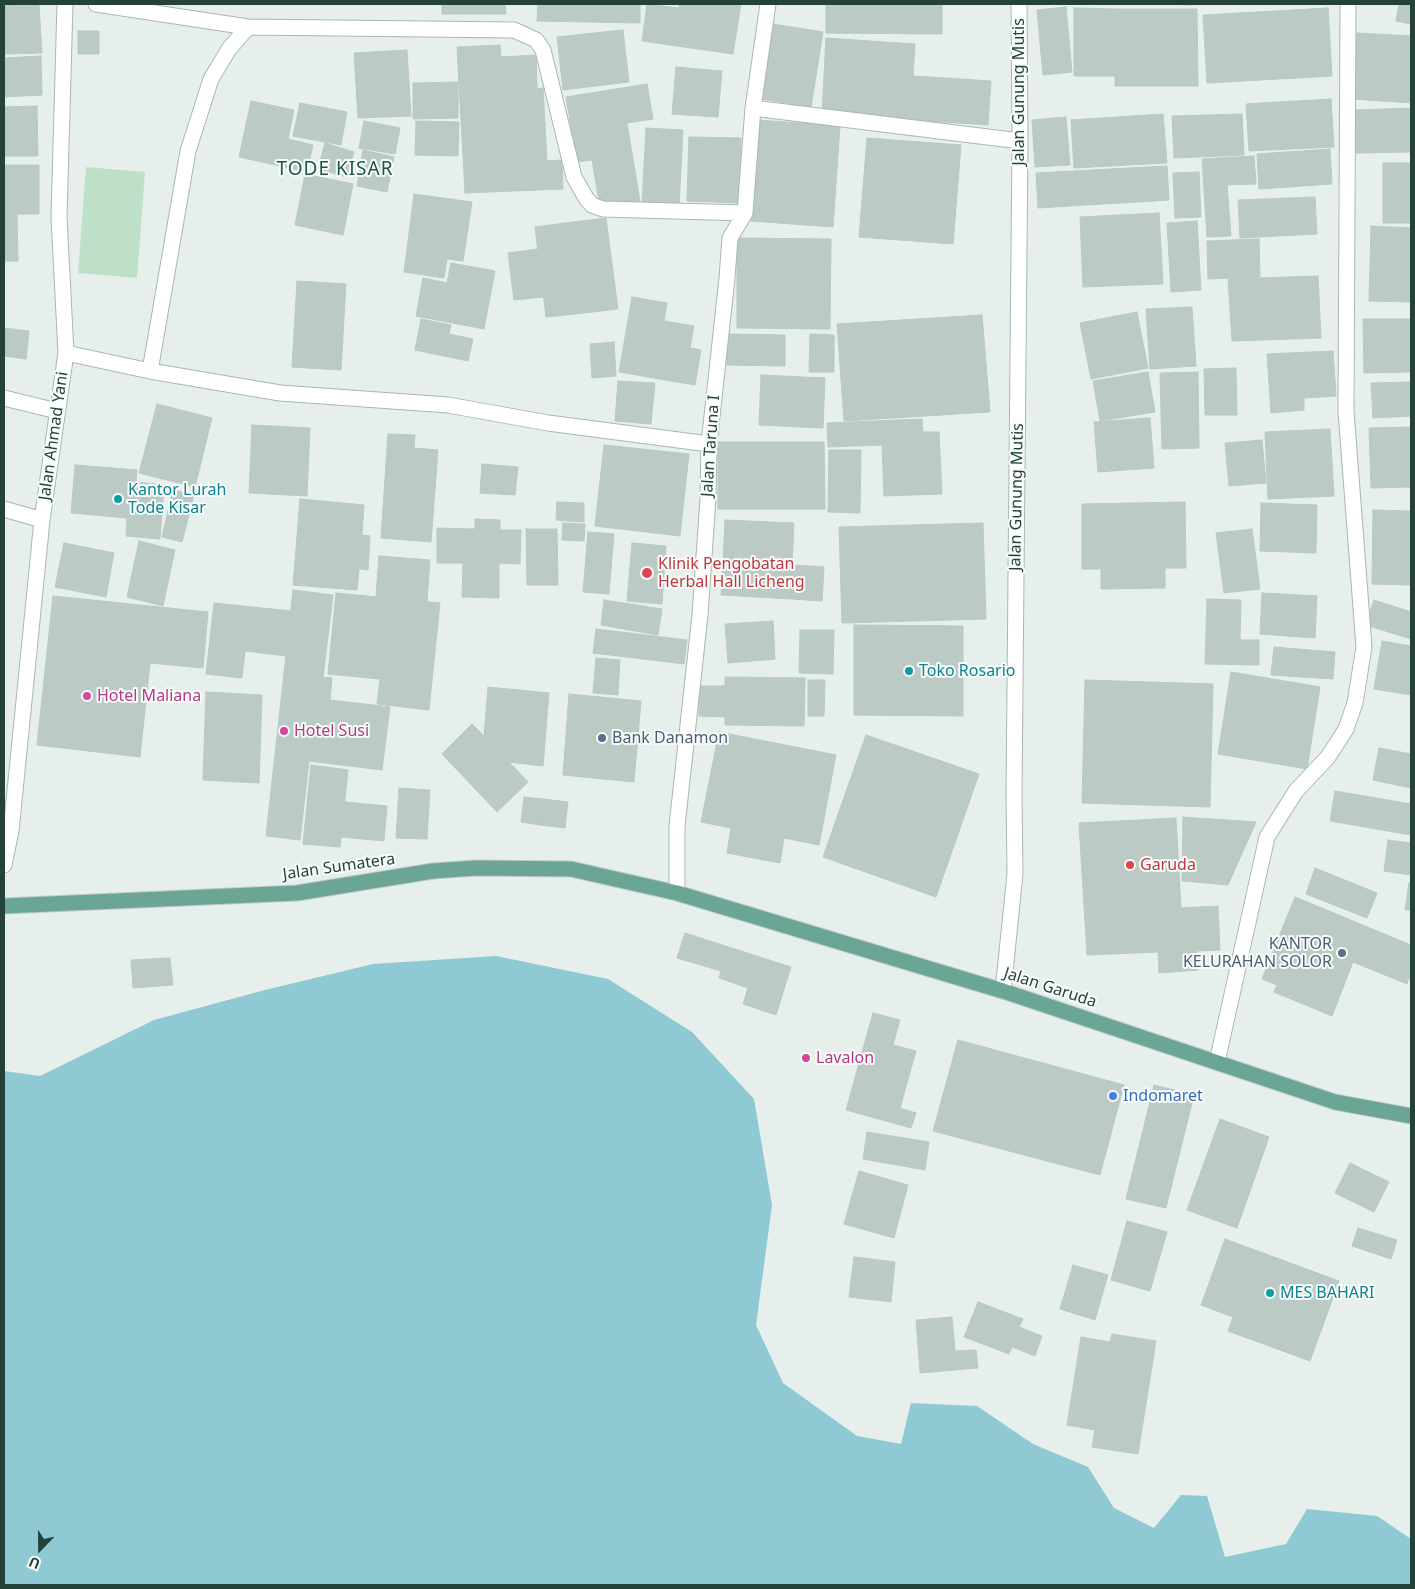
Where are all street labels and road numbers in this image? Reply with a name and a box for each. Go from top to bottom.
street label: Jalan Gunung Mutis [1009,18,1029,166]
street label: Jalan Ahmad Yani [35,370,73,502]
street label: Jalan Taruna I [698,394,724,498]
street label: Jalan Gunung Mutis [1006,423,1028,571]
street label: Jalan Sumatera [282,850,396,884]
street label: Jalan Garuda [1001,964,1099,1012]

